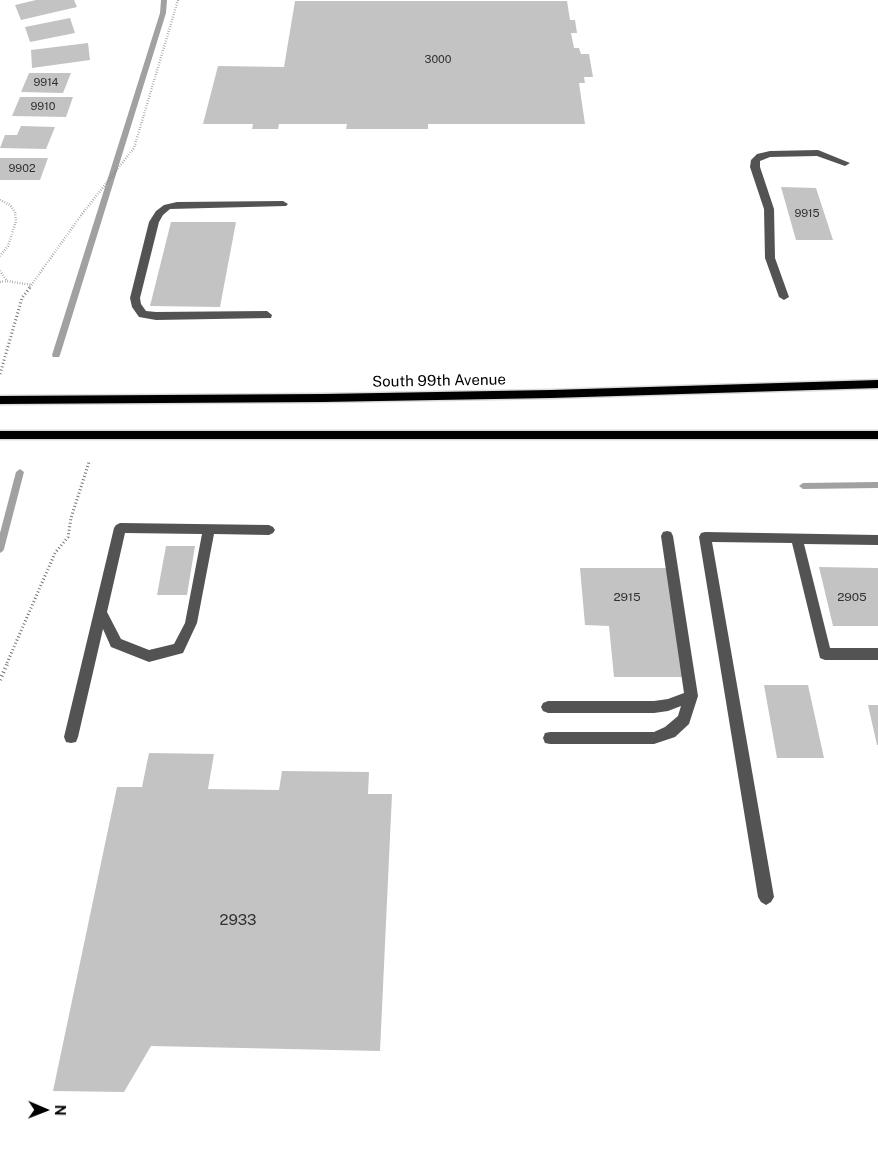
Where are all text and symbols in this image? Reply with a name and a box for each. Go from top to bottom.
house number: 3000 [425,53,451,67]
house number: 9914 [33,76,59,90]
house number: 9910 [31,100,55,114]
house number: 9902 [9,162,35,176]
house number: 9915 [794,207,820,221]
street label: South 99th Avenue [372,371,506,391]
house number: 2915 [613,590,641,604]
house number: 2905 [837,590,867,604]
house number: 2933 [219,911,257,929]
north arrow [20,1085,70,1135]
text: N [52,1105,68,1116]

